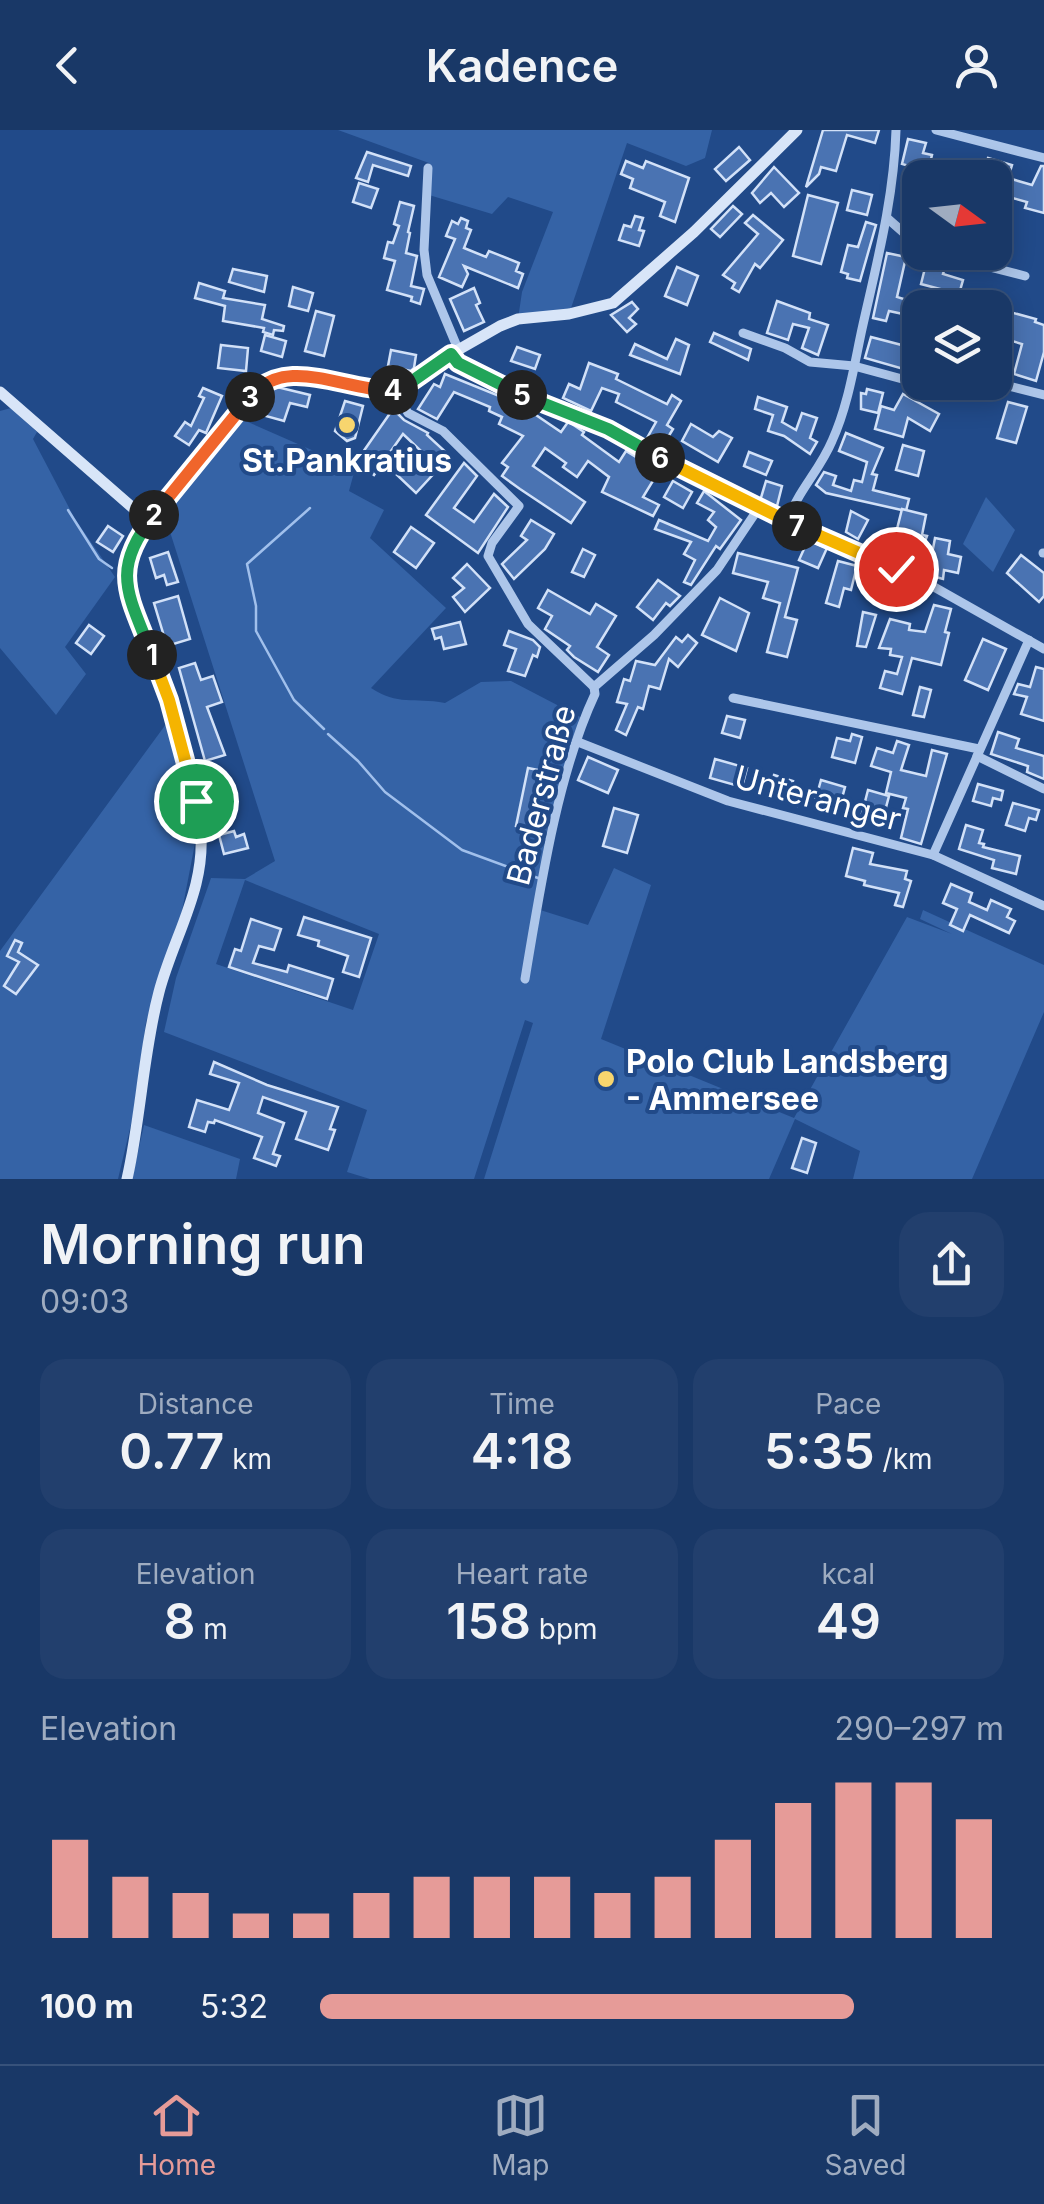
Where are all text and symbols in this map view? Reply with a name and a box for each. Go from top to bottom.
icon: back [40,38,95,93]
text: Kadence [426,38,618,93]
icon: person [949,38,1004,93]
north arrow [902,160,1012,270]
map controls [902,160,1012,400]
button: layers [902,290,1012,400]
pin: 4 [368,365,418,415]
pin: 5 [497,370,547,420]
pin: 3 [225,372,275,422]
text: 4 [384,373,402,407]
text: 5 [513,378,531,412]
text: 3 [241,380,259,414]
marker: St.Pankratius [336,414,358,436]
pin: 6 [635,433,685,483]
place label: St.Pankratius [242,441,452,480]
text: 6 [651,441,669,475]
pin: 2 [129,490,179,540]
text: 2 [145,498,163,532]
pin: 7 [772,501,822,551]
text: 7 [789,509,805,543]
pin [854,527,939,612]
icon: check [869,542,924,597]
pin: 1 [127,630,177,680]
text: 1 [146,638,158,672]
street label: Baderstraße [498,701,584,889]
street label: Unteranger [730,757,906,839]
pin [154,759,239,844]
icon: arrive [169,774,224,829]
place label: Polo Club Landsberg - Ammersee [626,1042,948,1118]
marker: Polo Club Landsberg - Ammersee [595,1068,617,1090]
text: Morning run [40,1211,366,1277]
button: share [899,1212,1004,1317]
text: 09:03 [40,1282,129,1321]
text: Distance [138,1387,253,1421]
text: Time [489,1387,555,1421]
text: Pace [815,1387,881,1421]
text: 0.77 [119,1421,224,1481]
text: 4:18 [471,1421,573,1481]
text: 5:35 [764,1421,875,1481]
text: km [224,1442,272,1476]
text: /km [875,1442,933,1476]
text: Elevation [136,1557,256,1591]
text: Heart rate [456,1557,588,1591]
text: kcal [822,1557,875,1591]
text: 8 [163,1591,195,1651]
text: 158 [446,1591,531,1651]
text: 49 [816,1591,881,1651]
text: m [195,1612,228,1646]
text: bpm [531,1612,598,1646]
text: Elevation [40,1709,177,1748]
text: 290–297 m [835,1709,1004,1748]
text: 100 m [40,1987,134,2026]
text: 5:32 [200,1987,268,2026]
tab: Home [138,2088,216,2182]
tab: Map [491,2088,549,2182]
tab: Saved [824,2088,906,2182]

